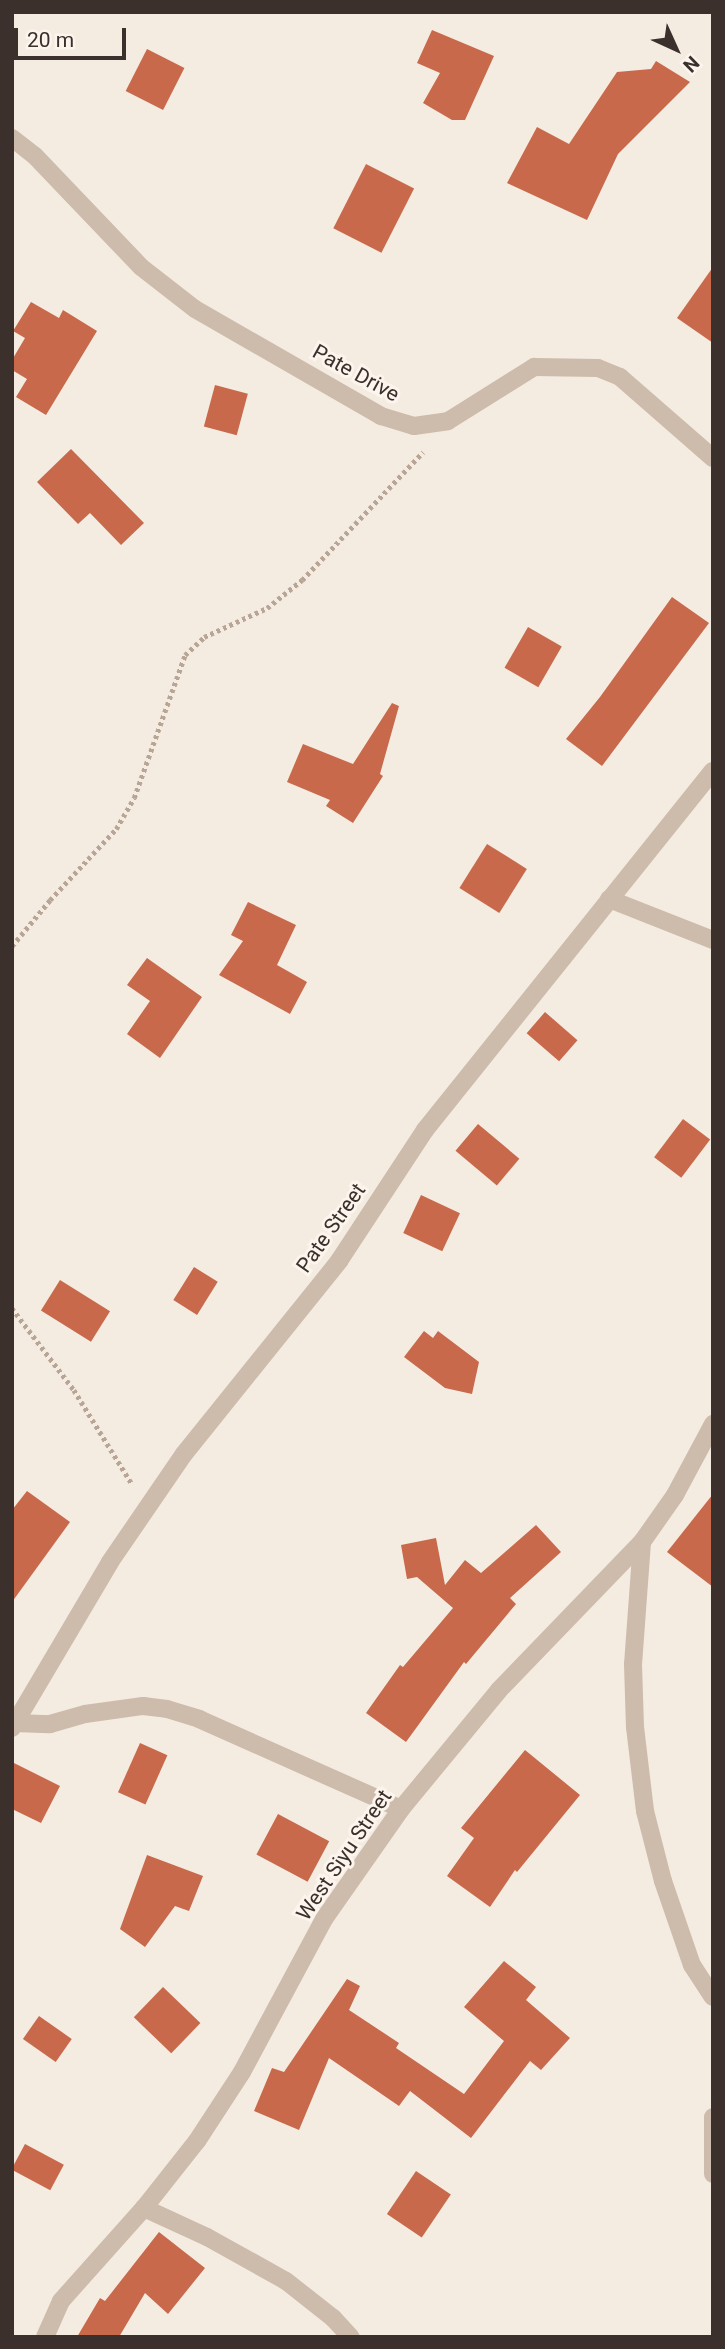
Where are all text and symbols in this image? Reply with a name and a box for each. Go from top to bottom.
scale bar [18,14,130,58]
north arrow [641,14,711,84]
text: 20 m [27,28,74,52]
text: N [678,51,704,77]
street label: Pate Drive [308,339,404,407]
street label: Pate Street [291,1179,371,1277]
street label: West Siyu Street [291,1785,397,1925]

